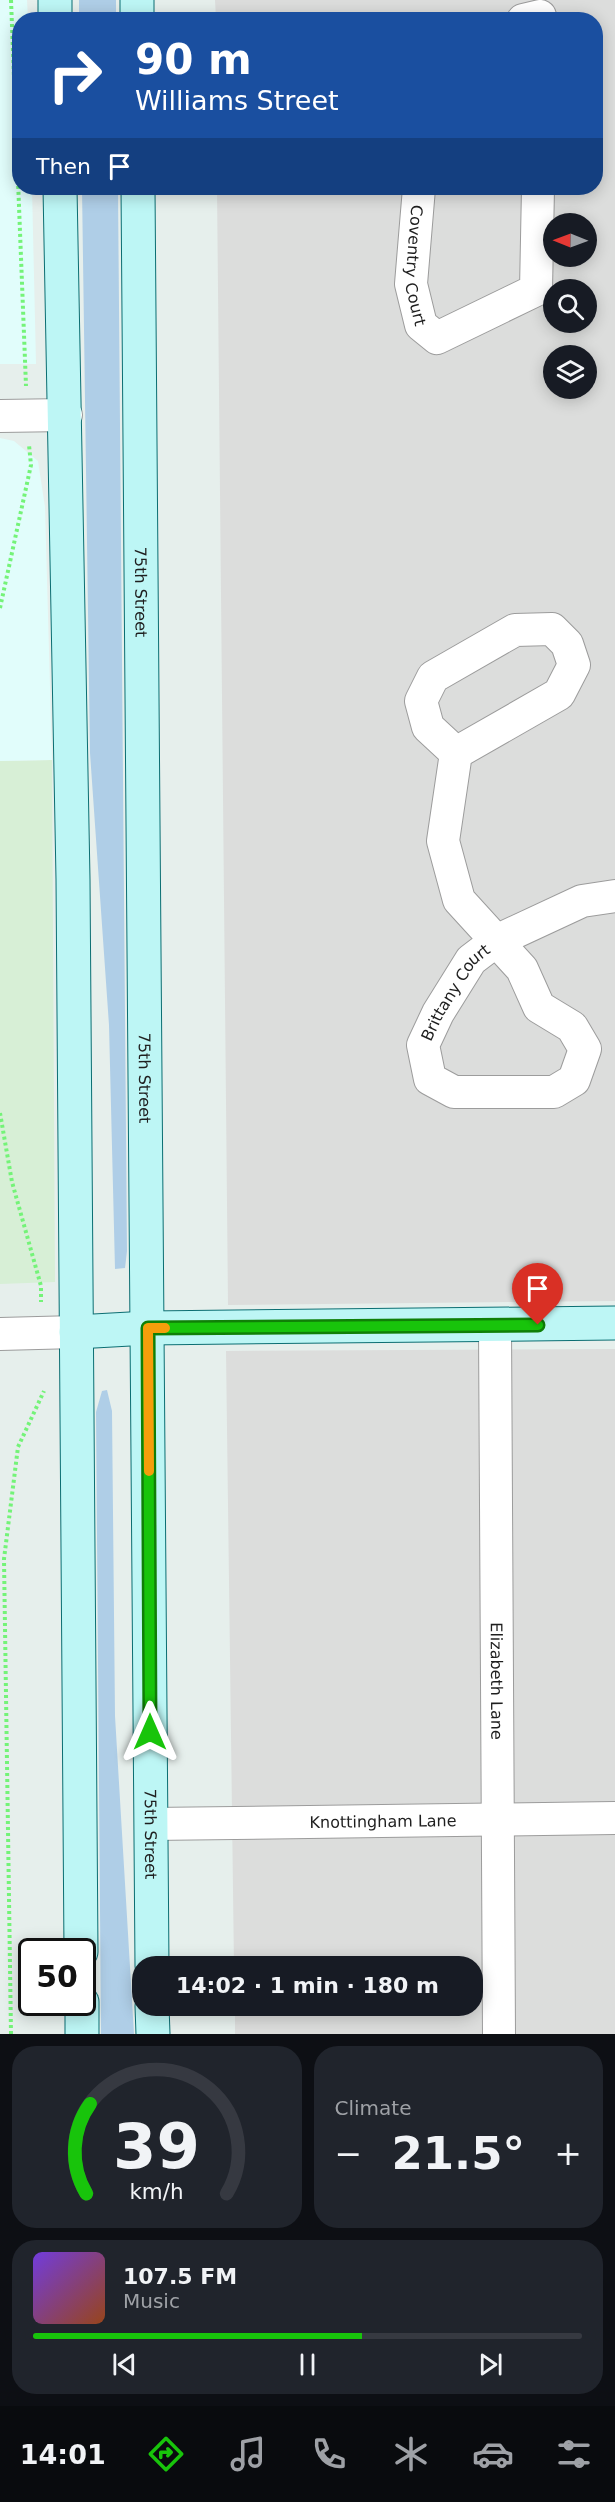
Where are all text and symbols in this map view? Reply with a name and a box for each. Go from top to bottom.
text: 90 m [135,35,252,84]
icon: right [36,36,114,114]
text: Williams Street [135,85,339,116]
icon: arrive [103,150,136,183]
text: Then [36,154,91,179]
street label: Coventry Court [401,204,430,328]
north arrow [543,213,597,267]
map controls [543,213,597,399]
button: search [543,279,597,333]
button: layers [543,345,597,399]
street label: 75th Street [131,547,151,637]
street label: Brittany Court [417,940,494,1044]
street label: 75th Street [135,1033,155,1123]
pin [512,1263,563,1325]
icon: arrive [521,1272,554,1305]
street label: Elizabeth Lane [487,1622,507,1740]
position arrow [118,1700,182,1764]
street label: 75th Street [141,1789,161,1879]
street label: Knottingham Lane [309,1811,457,1831]
speed limit sign: 50 [18,1938,96,2016]
text: 14:02 · 1 min · 180 m [176,1973,439,1998]
text: Climate [335,2096,411,2120]
text: 39 [113,2110,200,2183]
text: 21.5° [391,2127,525,2180]
text: − [335,2134,362,2173]
text: + [554,2134,582,2173]
text: km/h [130,2179,184,2204]
text: 107.5 FM [123,2264,237,2289]
text: Music [123,2289,180,2313]
icon: previous [108,2348,141,2381]
icon: pause [291,2348,324,2381]
icon: next [474,2348,507,2381]
icon: directions [145,2433,187,2475]
icon: music [227,2433,269,2475]
icon: phone [308,2433,350,2475]
icon: climate [390,2433,432,2475]
icon: car [472,2433,514,2475]
icon: filters [553,2433,595,2475]
text: 14:01 [20,2439,106,2470]

